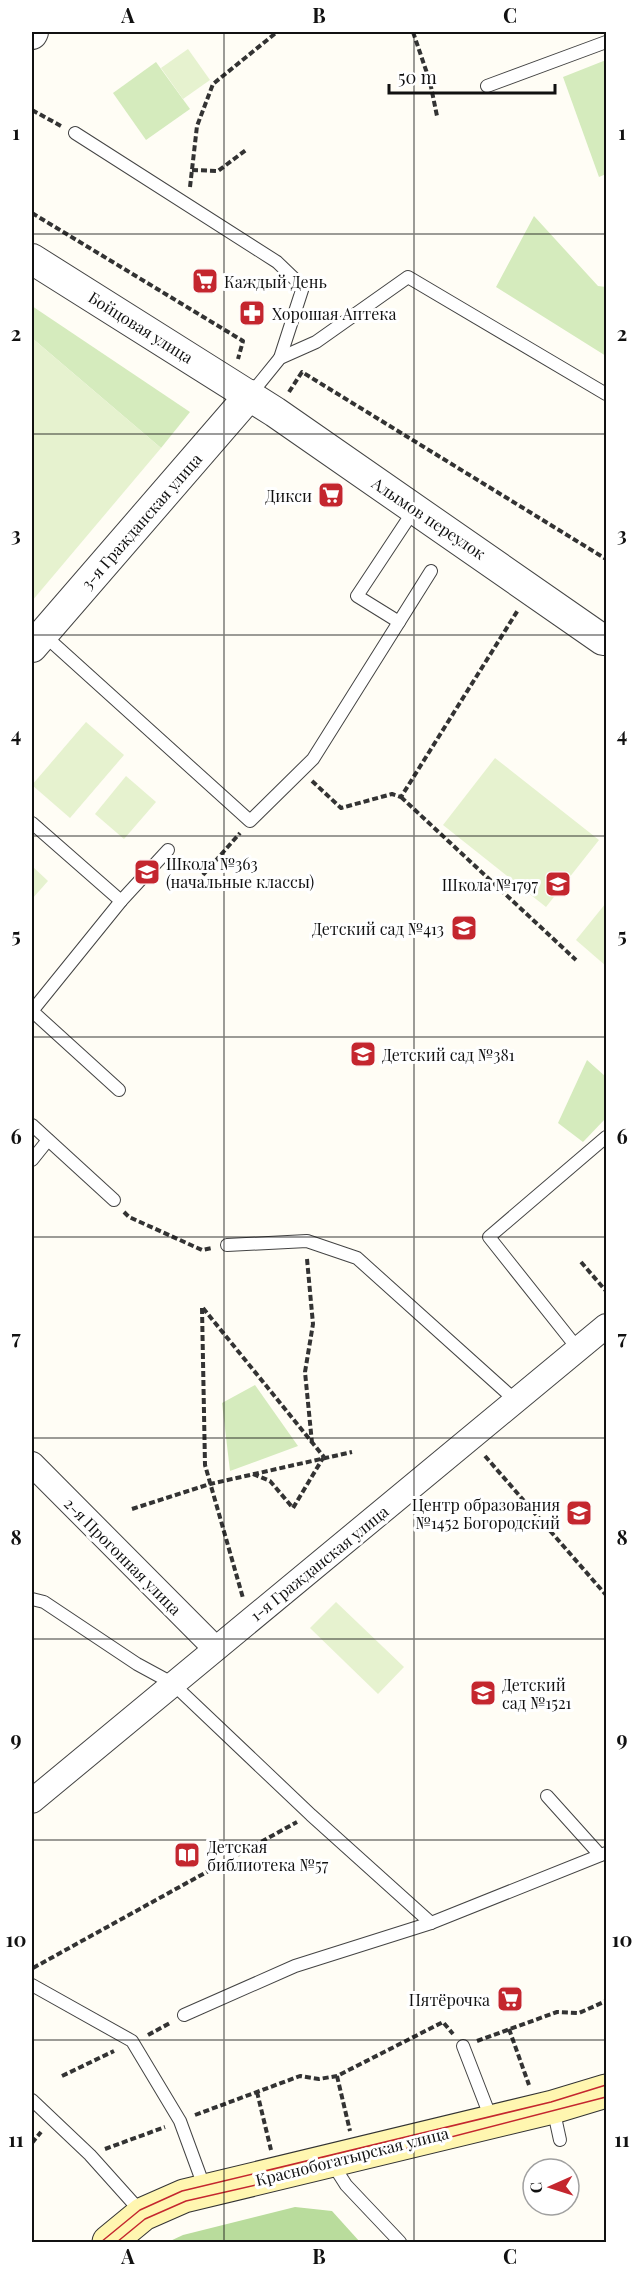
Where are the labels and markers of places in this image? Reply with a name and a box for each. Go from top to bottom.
supermarket icon: Каждый День [190,266,220,296]
place label: Каждый День [224,271,327,292]
pharmacy icon: Хорошая Аптека [237,298,267,328]
place label: Хорошая Аптека [272,303,396,324]
supermarket icon: Дикси [316,480,346,510]
place label: Дикси [265,485,312,506]
place label: Школа №363 (начальные классы) [166,853,314,892]
school or university icon: Школа №363 (начальные классы) [132,857,162,887]
school or university icon: Школа №1797 [543,869,573,899]
place label: Школа №1797 [442,874,538,895]
school or university icon: Детский сад №413 [449,913,479,943]
place label: Детский сад №413 [312,918,444,939]
school or university icon: Детский сад №381 [348,1039,378,1069]
place label: Детский сад №381 [382,1044,515,1065]
place label: Центр образования №1452 Богородский [412,1494,560,1533]
school or university icon: Центр образования №1452 Богородский [564,1498,594,1528]
place label: Детский сад №1521 [502,1674,572,1713]
school or university icon: Детский сад №1521 [468,1678,498,1708]
place label: Детская библиотека №57 [207,1836,329,1875]
library icon: Детская библиотека №57 [172,1840,202,1870]
supermarket icon: Пятёрочка [495,1984,525,2014]
place label: Пятёрочка [409,1989,490,2010]

